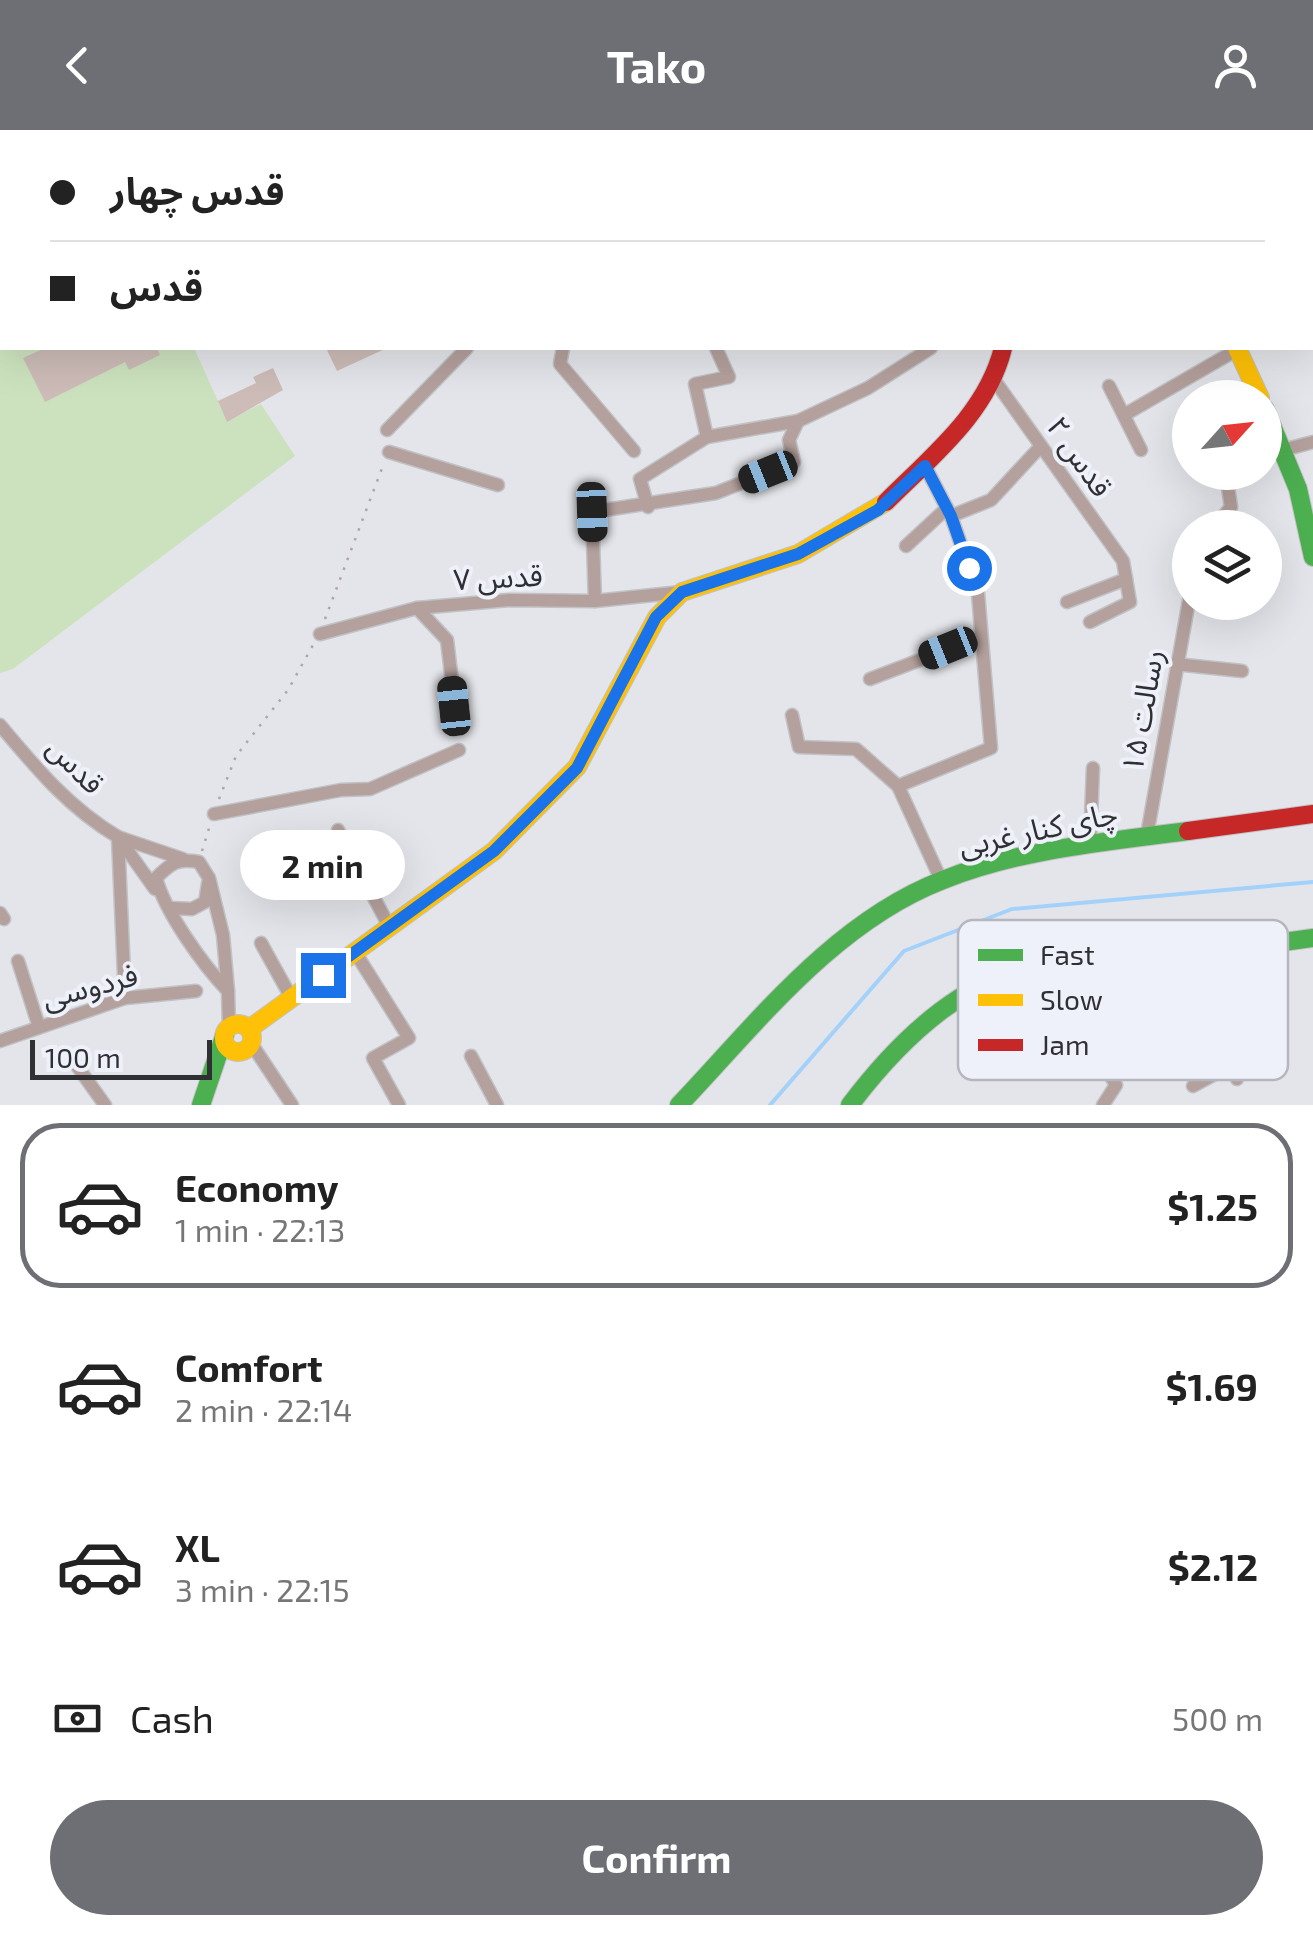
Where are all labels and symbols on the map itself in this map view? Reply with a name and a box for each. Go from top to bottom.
north arrow [1172,380,1282,490]
street label: قدس ۲ [1039,409,1121,503]
car [735,447,801,497]
car [576,481,608,543]
route start [947,546,992,591]
street label: قدس ۷ [452,556,544,597]
car [915,623,981,673]
street label: رسالت ۱۵ [1113,646,1171,775]
car [436,675,472,737]
street label: قدس [40,729,112,801]
street label: چای کنار غربی [955,794,1121,865]
callout: 2 min [240,830,406,900]
legend [958,920,1288,1080]
text: Fast [1040,937,1095,971]
route end [301,953,346,998]
street label: فردوسی [38,955,142,1016]
text: Slow [1040,982,1103,1016]
text: Jam [1040,1027,1089,1061]
scale bar [30,1035,212,1080]

